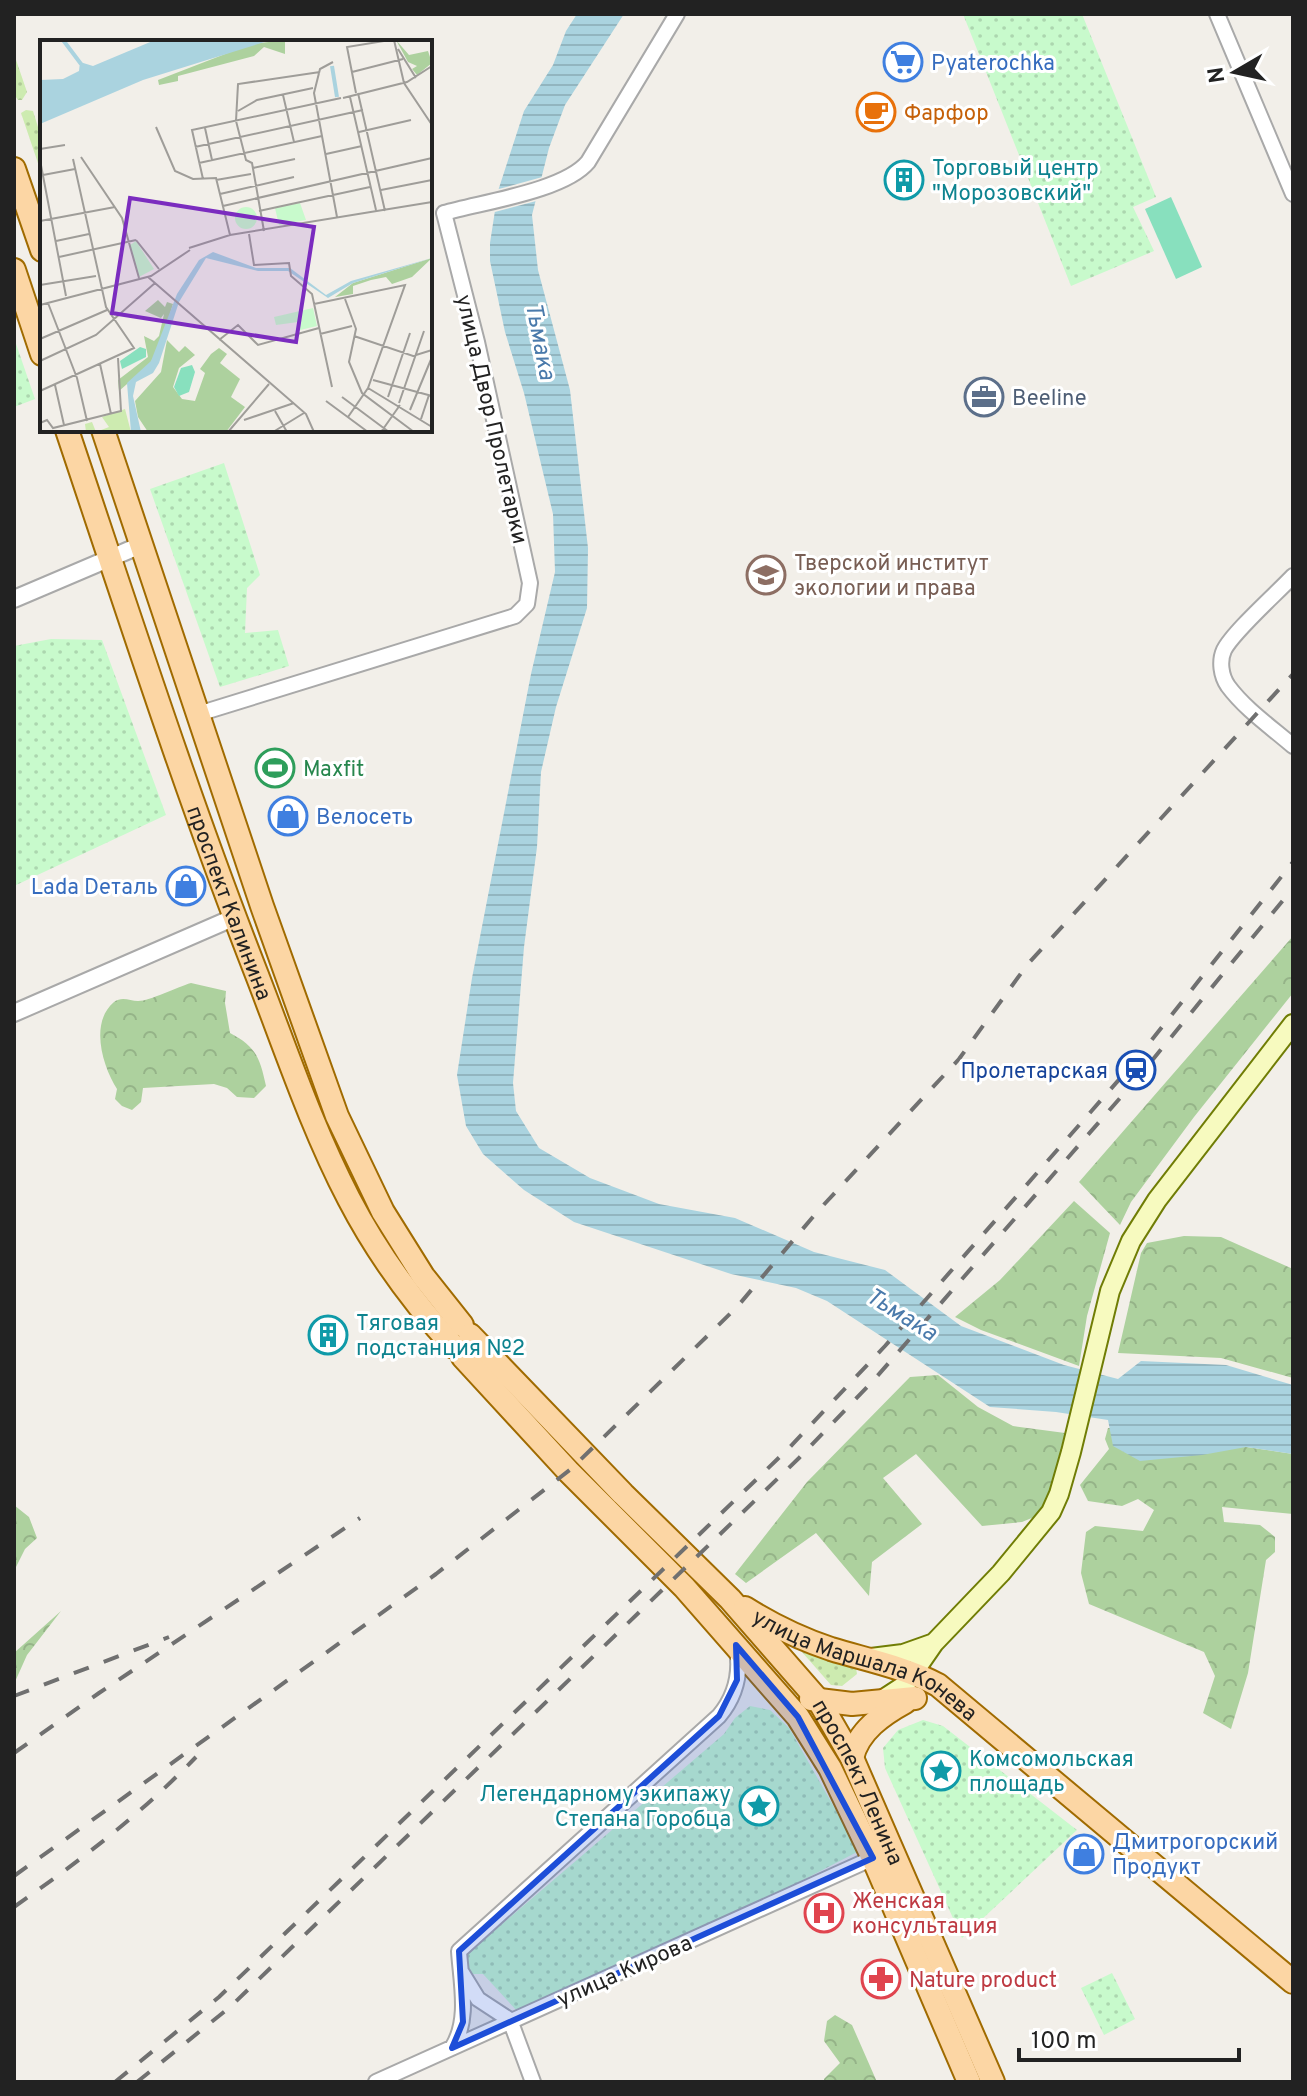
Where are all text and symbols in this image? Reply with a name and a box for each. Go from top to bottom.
north arrow [1195,32,1275,112]
inset map [40,40,432,432]
supermarket icon: Pyaterochka [882,41,924,83]
place label: Pyaterochka [931,51,1055,78]
text: N [1203,65,1232,85]
cafe icon: Фарфор [855,91,897,133]
place label: Фарфор [904,101,989,128]
place label: Торговый центр "Морозовский" [932,156,1099,208]
building icon: Торговый центр "Морозовский" [883,159,925,201]
street label: улица Двор Пролетарки [449,292,532,547]
water label: Тьмака [517,300,561,383]
office icon: Beeline [963,376,1005,418]
place label: Beeline [1012,386,1087,413]
place label: Тверской институт экологии и права [794,551,989,603]
school or university icon: Тверской институт экологии и права [745,554,787,596]
sports icon: Maxfit [254,747,296,789]
place label: Maxfit [303,757,364,784]
shop icon: Велосеть [267,795,309,837]
street label: проспект Калинина [179,803,276,1004]
place label: Велосеть [316,805,413,832]
shop icon: Lada Dеталь [165,865,207,907]
place label: Lada Dеталь [31,875,158,902]
station icon: Пролетарская [1115,1049,1157,1091]
place label: Пролетарская [960,1059,1108,1086]
water label: Тьмака [860,1282,943,1349]
place label: Тяговая подстанция №2 [356,1311,525,1363]
building icon: Тяговая подстанция №2 [307,1314,349,1356]
street label: улица Маршала Конева [747,1604,982,1728]
street label: проспект Ленина [805,1695,908,1870]
place label: Комсомольская площадь [969,1747,1134,1799]
place icon: Комсомольская площадь [920,1750,962,1792]
place label: Легендарному экипажу Степана Горобца [479,1782,731,1834]
place icon: Легендарному экипажу Степана Горобца [738,1785,780,1827]
place label: Дмитрогорский Продукт [1112,1830,1278,1882]
shop icon: Дмитрогорский Продукт [1063,1833,1105,1875]
place label: Женская консультация [852,1889,998,1941]
hospital icon: Женская консультация [803,1892,845,1934]
street label: улица Кирова [553,1930,697,2014]
pharmacy icon: Nature product [860,1958,902,2000]
place label: Nature product [909,1968,1057,1995]
scale bar [1019,2012,1239,2062]
text: 100 m [1031,2027,1097,2057]

